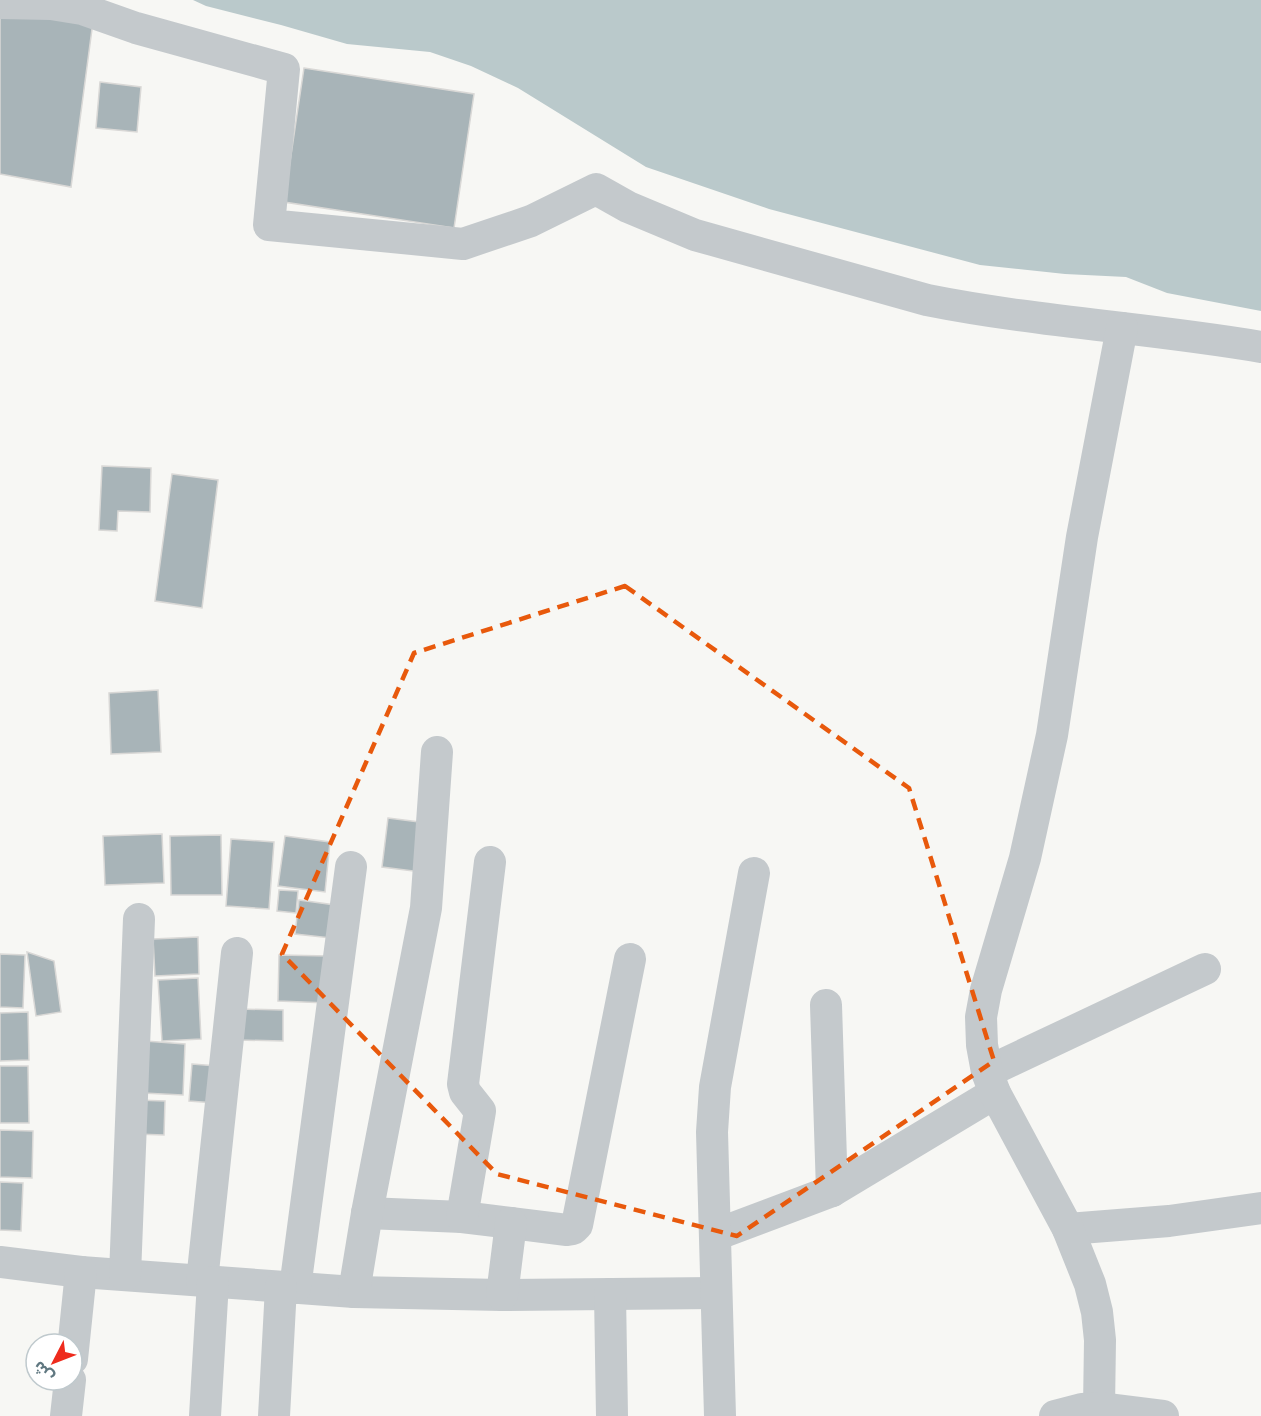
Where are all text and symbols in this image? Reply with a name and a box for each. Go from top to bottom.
north arrow [24,1332,84,1392]
text: ش [28,1356,58,1387]

